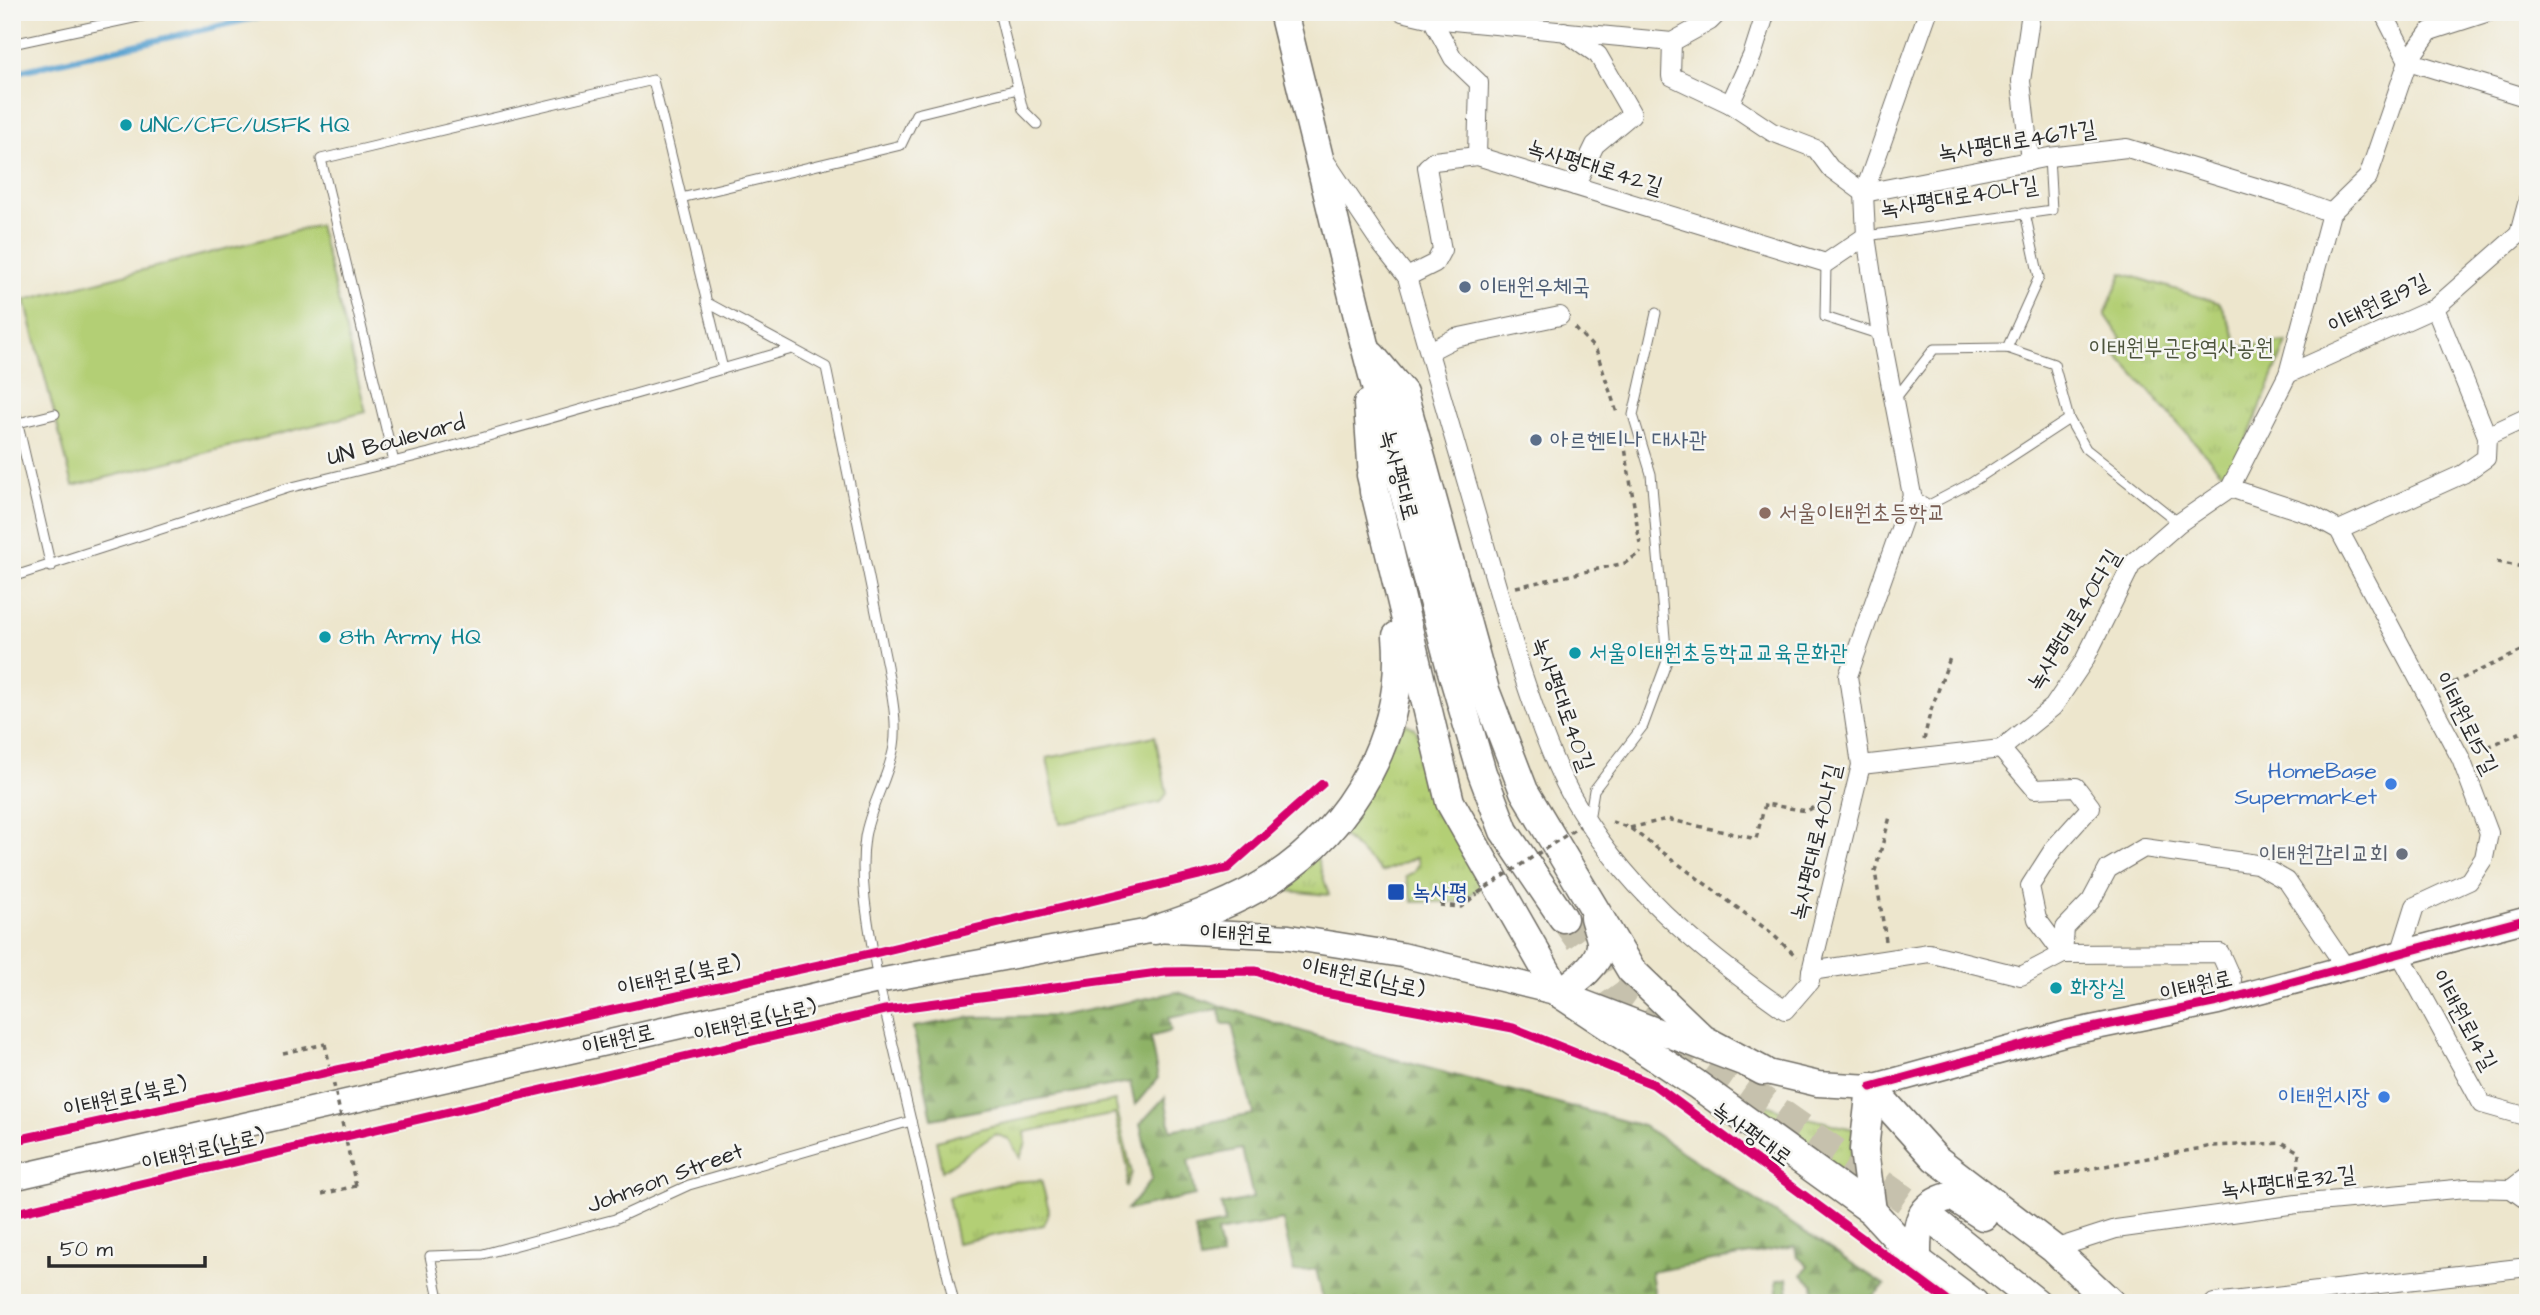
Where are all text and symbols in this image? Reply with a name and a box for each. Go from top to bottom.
place label: UNC/CFC/USFK HQ [140,109,350,141]
street label: 녹사평대로46가길 [1936,113,2098,169]
marker: UNC/CFC/USFK HQ [118,117,134,133]
street label: 녹사평대로42길 [1523,131,1667,203]
street label: 녹사평대로40나길 [1878,169,2040,225]
street label: 이태원로19길 [2322,266,2434,342]
place label: 이태원우체국 [1479,271,1590,303]
marker: 이태원우체국 [1457,279,1473,295]
park label: 이태원부군당역사공원 [2088,332,2274,364]
street label: UN Boulevard [323,406,469,474]
place label: 아르헨티나 대사관 [1550,424,1707,456]
street label: 녹사평대로 [1372,426,1426,524]
marker: 아르헨티나 대사관 [1528,432,1544,448]
place label: 서울이태원초등학교 [1779,497,1946,529]
marker: 서울이태원초등학교 [1757,505,1773,521]
street label: 녹사평대로40다길 [2019,543,2129,697]
place label: 8th Army HQ [339,621,481,654]
marker: 8th Army HQ [317,629,333,645]
street label: 녹사평대로40길 [1524,632,1602,776]
place label: 서울이태원초등학교교육문화관 [1589,637,1848,669]
marker: 서울이태원초등학교교육문화관 [1567,645,1583,661]
street label: 이태원로15길 [2426,666,2506,780]
place label: HomeBase Supermarket [2234,755,2378,813]
street label: 녹사평대로40나길 [1782,761,1850,923]
marker: HomeBase Supermarket [2383,776,2399,792]
place label: 이태원감리교회 [2258,838,2388,870]
marker: 이태원감리교회 [2394,846,2410,862]
place label: 녹사평 [1412,876,1468,908]
marker: 녹사평 [1386,882,1406,902]
street label: 이태원로 [1198,916,1274,952]
street label: 이태원로(북로) [614,947,744,1005]
street label: 이태원로(남로) [1298,949,1428,1007]
street label: 이태원로 [2156,962,2236,1010]
street label: 이태원로14길 [2423,964,2505,1076]
place label: 화장실 [2070,972,2126,1004]
marker: 화장실 [2048,980,2064,996]
street label: 이태원로(남로) [690,991,820,1051]
street label: 이태원로 [578,1016,658,1064]
street label: 이태원로(북로) [60,1068,190,1126]
place label: 이태원시장 [2277,1081,2370,1113]
marker: 이태원시장 [2376,1089,2392,1105]
street label: 녹사평대로 [1705,1094,1799,1174]
street label: 이태원로(남로) [138,1120,268,1180]
street label: Johnson Street [582,1135,748,1221]
street label: 녹사평대로32길 [2219,1158,2357,1206]
scale bar [49,1224,205,1268]
text: 50 m [60,1235,114,1264]

